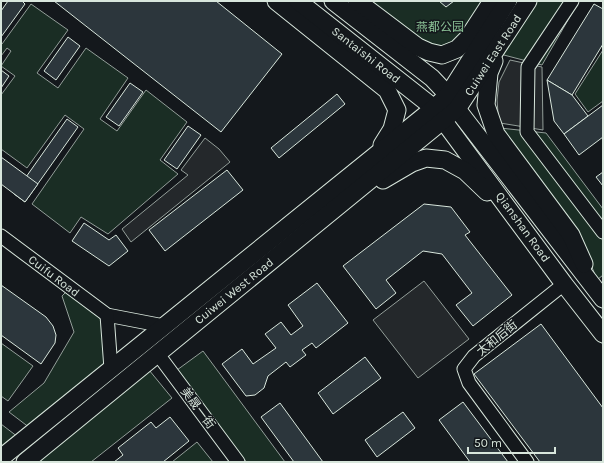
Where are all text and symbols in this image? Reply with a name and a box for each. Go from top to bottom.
street label: Cuiwei East Road [461,12,525,98]
park label: 燕都公园 [416,20,464,34]
street label: Santaishi Road [329,24,403,86]
street label: Qianshan Road [493,189,553,265]
street label: Cuifu Road [26,252,82,300]
street label: Cuiwei West Road [192,255,276,327]
street label: 太和后街 [474,317,520,359]
street label: 美晟一街 [178,385,218,431]
scale bar [468,429,555,455]
text: 50 m [474,436,502,450]

